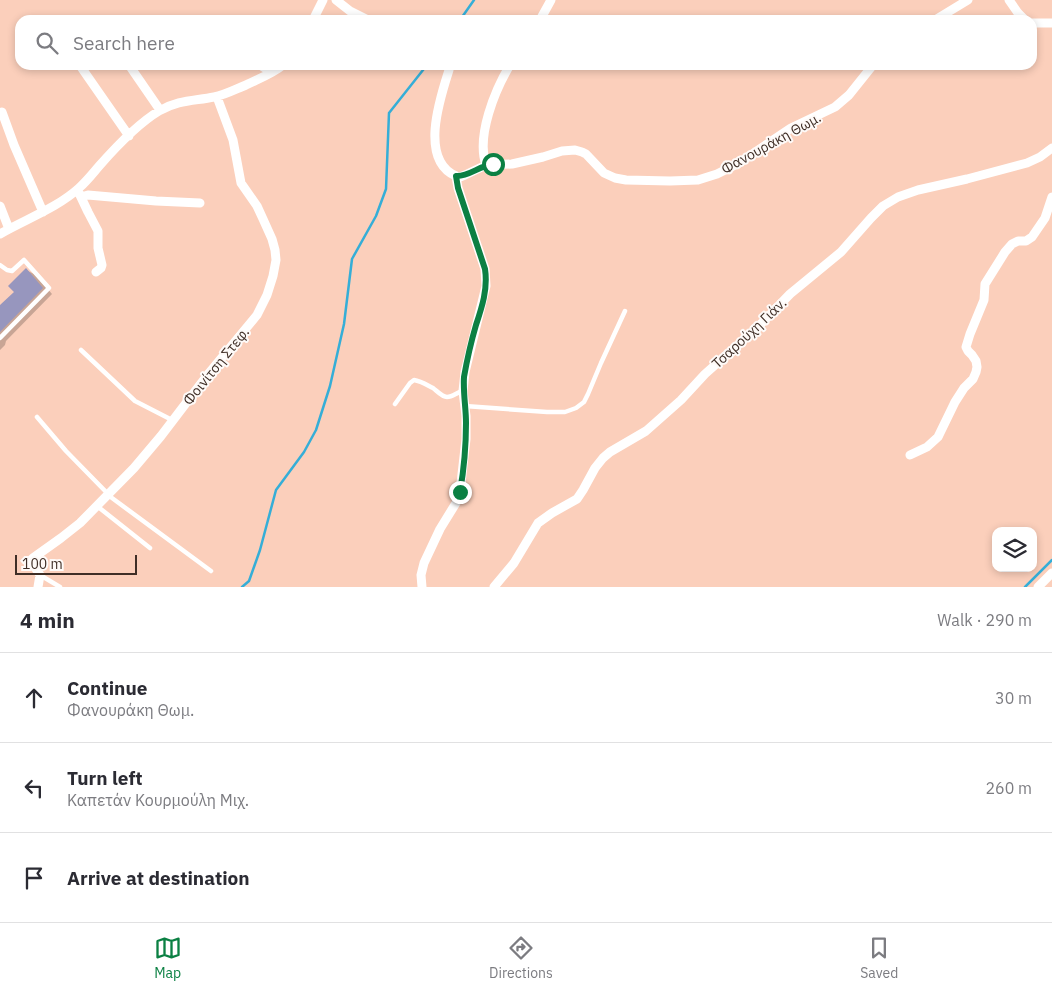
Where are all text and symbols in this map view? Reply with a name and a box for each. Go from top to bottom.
search box [15,15,1037,70]
icon: search [33,29,61,57]
text: Search here [73,31,175,55]
street label: Φανουράκη Θωμ. [718,108,824,178]
route start [482,153,505,176]
street label: Τσαρούχη Γιάν. [708,294,790,372]
street label: Φοινίτση Στεφ. [179,323,253,409]
route end [449,481,472,504]
map controls [992,527,1037,572]
button: layers [992,527,1037,572]
scale bar [15,552,138,575]
text: 100 m [22,555,63,573]
text: 4 min [20,606,75,634]
text: Walk · 290 m [937,610,1032,630]
text: Continue [67,676,147,700]
icon: ahead [20,684,48,712]
text: 30 m [995,688,1032,708]
text: Φανουράκη Θωμ. [67,700,194,720]
text: Turn left [67,766,143,790]
icon: left [20,774,48,802]
text: 260 m [985,778,1032,798]
text: Καπετάν Κουρμούλη Μιχ. [67,790,249,810]
icon: arrive [20,864,48,892]
text: Arrive at destination [67,866,250,890]
tab: Map [154,934,182,982]
tab: Directions [489,934,553,982]
tab: Saved [860,934,898,982]

